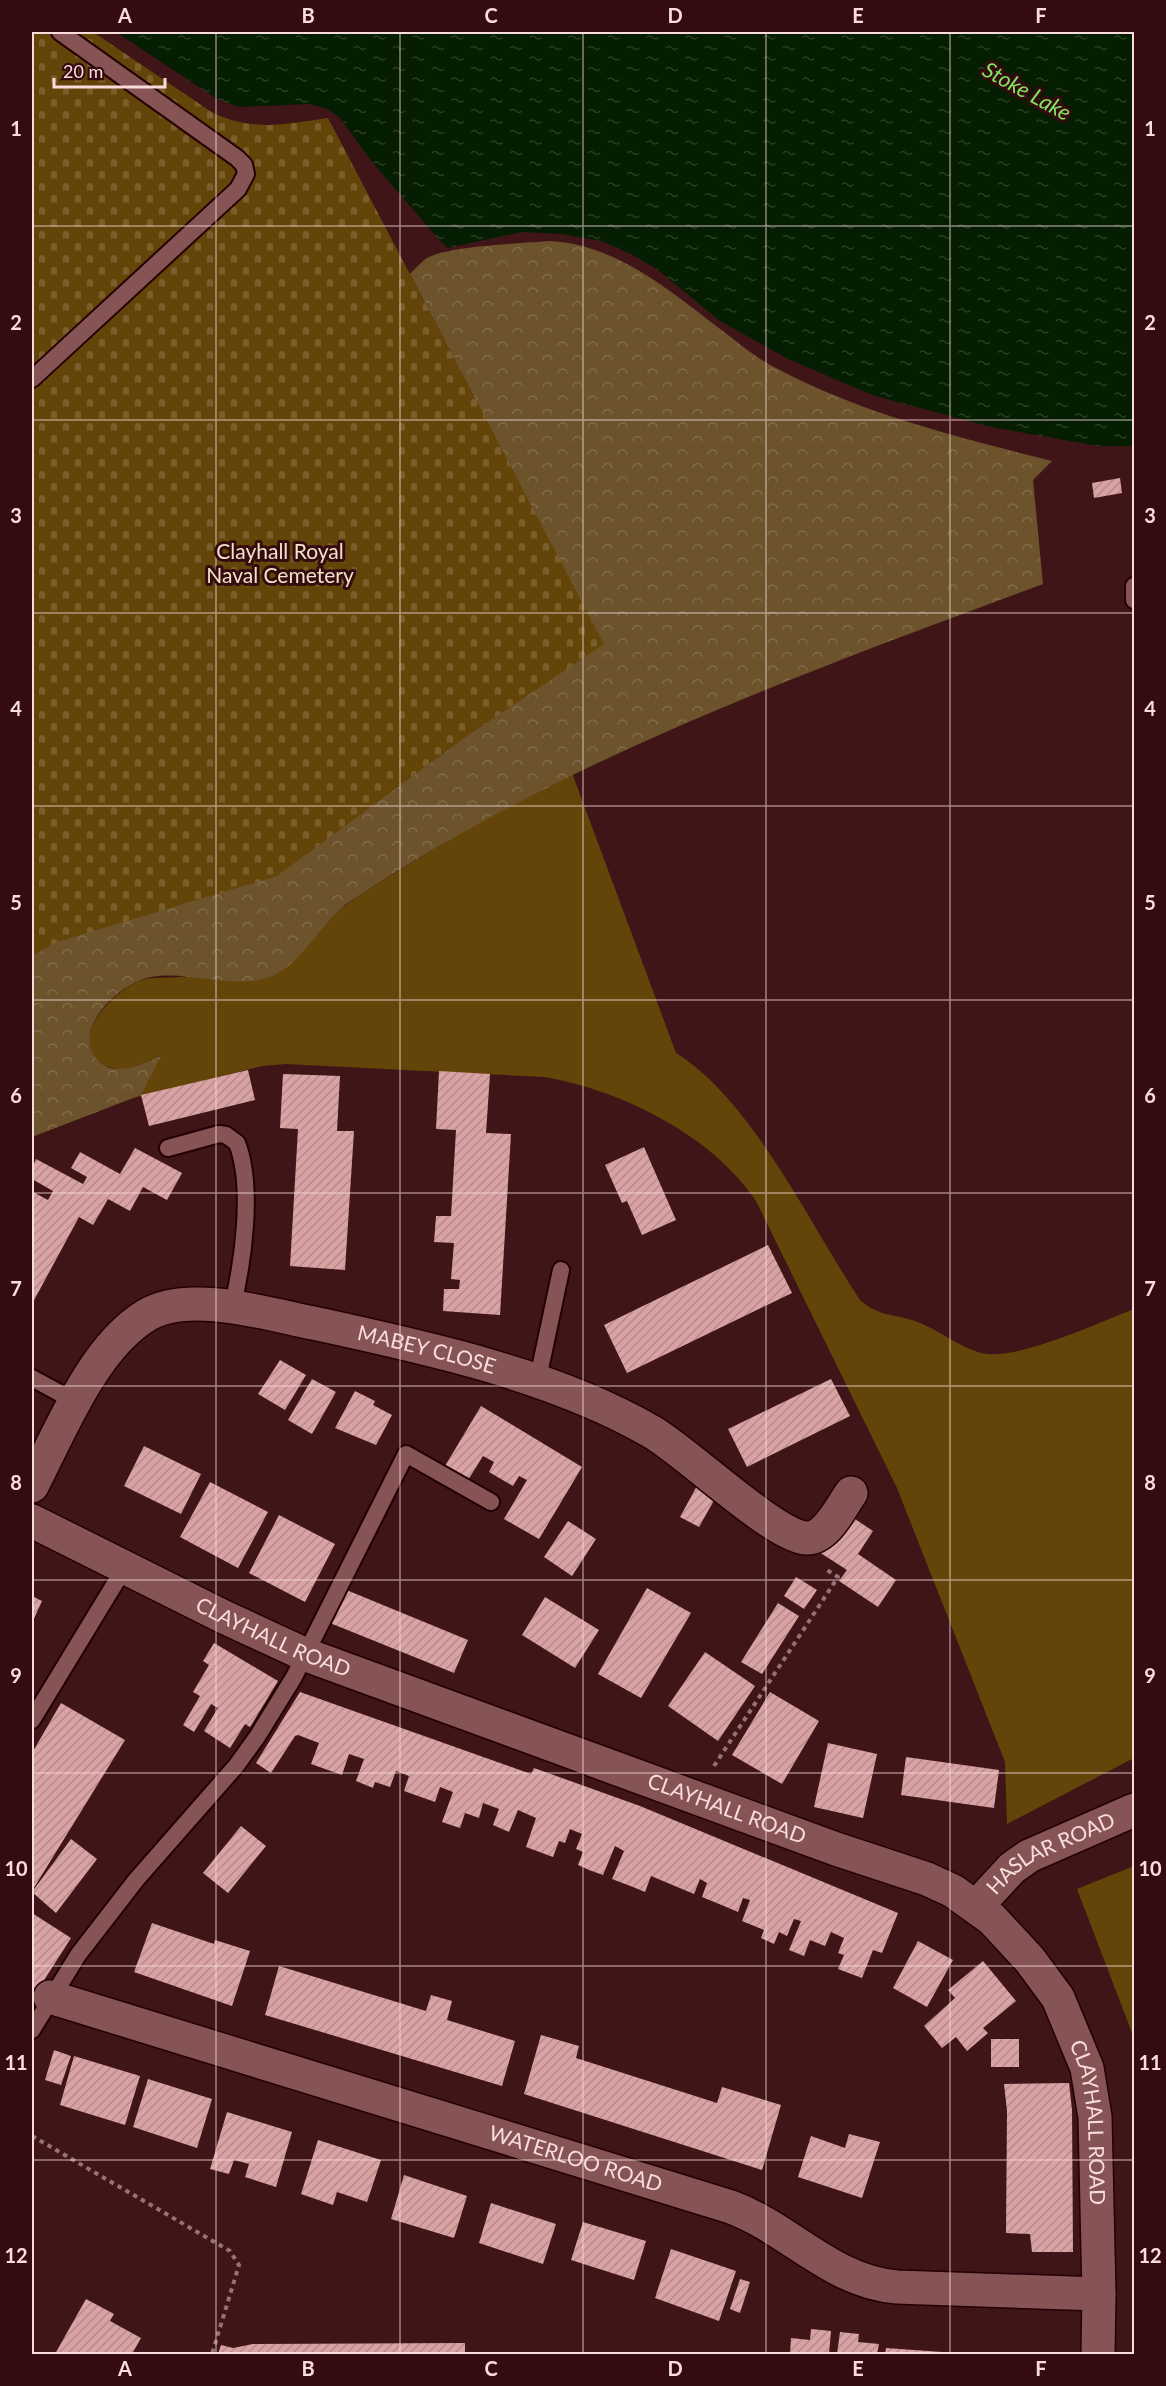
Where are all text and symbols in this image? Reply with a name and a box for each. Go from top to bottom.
text: A [117,3,132,27]
text: B [301,3,315,27]
text: C [484,3,498,27]
text: D [667,3,683,27]
text: E [852,3,864,27]
text: F [1035,3,1047,27]
scale bar [54,51,165,89]
water label: Stoke Lake [978,55,1076,126]
text: 20 m [63,60,103,82]
text: 1 [10,116,22,140]
text: 1 [1144,116,1156,140]
text: 2 [10,310,22,334]
text: 2 [1144,310,1156,334]
text: 3 [10,503,22,527]
text: 3 [1144,503,1156,527]
park label: Clayhall Royal Naval Cemetery [206,538,354,587]
text: 4 [10,696,22,720]
text: 4 [1144,696,1156,720]
text: 5 [10,890,22,914]
text: 5 [1144,890,1156,914]
text: 6 [10,1083,22,1107]
text: 6 [1144,1083,1156,1107]
text: 7 [10,1276,22,1300]
text: 7 [1144,1276,1156,1300]
street label: MABEY CLOSE [355,1319,499,1378]
text: 8 [10,1470,22,1494]
text: 8 [1144,1470,1156,1494]
street label: CLAYHALL ROAD [192,1591,355,1681]
text: 9 [10,1663,22,1687]
text: 9 [1144,1663,1156,1687]
street label: CLAYHALL ROAD [645,1767,810,1848]
street label: HASLAR ROAD [980,1806,1118,1899]
text: 10 [4,1856,28,1880]
text: 10 [1138,1856,1162,1880]
street label: CLAYHALL ROAD [1066,2036,1111,2205]
text: 11 [4,2050,28,2074]
text: 11 [1138,2050,1162,2074]
street label: WATERLOO ROAD [486,2119,666,2196]
text: 12 [4,2243,28,2267]
text: 12 [1138,2243,1162,2267]
text: A [117,2356,132,2380]
text: B [301,2356,315,2380]
text: C [484,2356,498,2380]
text: D [667,2356,683,2380]
text: E [852,2356,864,2380]
text: F [1035,2356,1047,2380]

